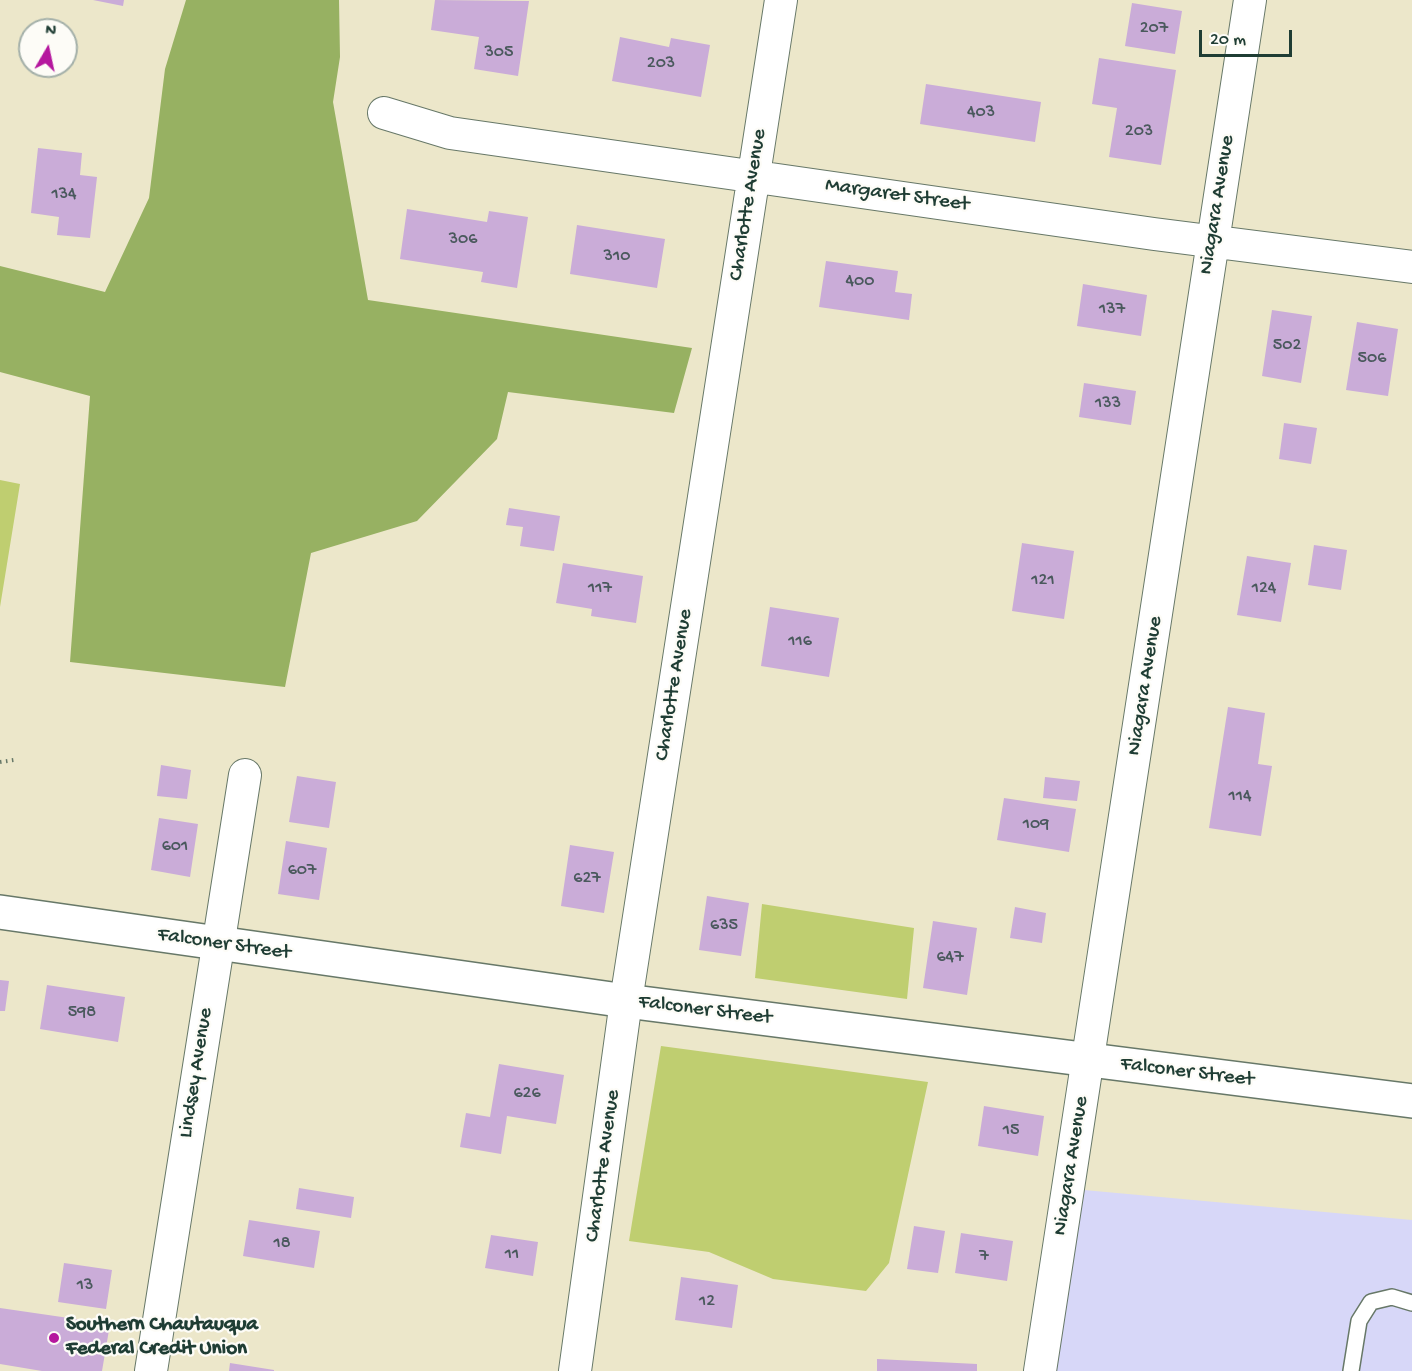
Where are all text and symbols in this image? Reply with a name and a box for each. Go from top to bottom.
north arrow [18,18,78,78]
house number: 207 [1140,18,1168,40]
scale bar [1202,18,1295,56]
text: N [44,22,57,42]
text: 20 m [1210,30,1246,51]
house number: 305 [484,42,514,64]
house number: 203 [647,53,675,75]
house number: 403 [967,102,995,124]
house number: 203 [1125,121,1153,143]
street label: Charlotte Avenue [725,127,773,283]
street label: Niagara Avenue [1195,134,1241,276]
street label: Margaret Street [823,173,971,219]
house number: 134 [51,184,77,206]
house number: 306 [449,229,477,251]
house number: 310 [604,246,630,268]
house number: 400 [846,271,874,293]
house number: 137 [1099,299,1125,321]
house number: 502 [1273,335,1301,357]
house number: 506 [1358,348,1386,370]
house number: 133 [1095,393,1121,415]
house number: 121 [1031,570,1055,592]
house number: 117 [588,578,612,600]
house number: 124 [1252,578,1276,600]
street label: Charlotte Avenue [651,607,699,763]
street label: Niagara Avenue [1123,615,1169,757]
house number: 116 [788,631,812,653]
house number: 114 [1228,786,1252,808]
house number: 109 [1023,814,1049,836]
house number: 601 [162,836,188,858]
house number: 607 [288,860,316,882]
house number: 627 [573,868,601,890]
house number: 635 [710,915,738,937]
street label: Falconer Street [156,923,292,967]
house number: 647 [936,947,964,969]
street label: Falconer Street [637,990,773,1032]
house number: 598 [68,1002,96,1024]
street label: Lindsey Avenue [174,1006,220,1140]
street label: Falconer Street [1119,1052,1255,1094]
house number: 626 [513,1083,541,1105]
street label: Charlotte Avenue [581,1088,627,1244]
street label: Niagara Avenue [1049,1095,1095,1237]
house number: 15 [1003,1120,1019,1142]
house number: 18 [273,1233,291,1255]
house number: 11 [505,1244,519,1266]
house number: 7 [979,1246,989,1268]
house number: 13 [77,1275,93,1297]
house number: 12 [699,1291,715,1313]
place label: Southern Chautauqua Federal Credit Union [66,1313,258,1363]
marker: Southern Chautauqua Federal Credit Union [47,1331,61,1345]

